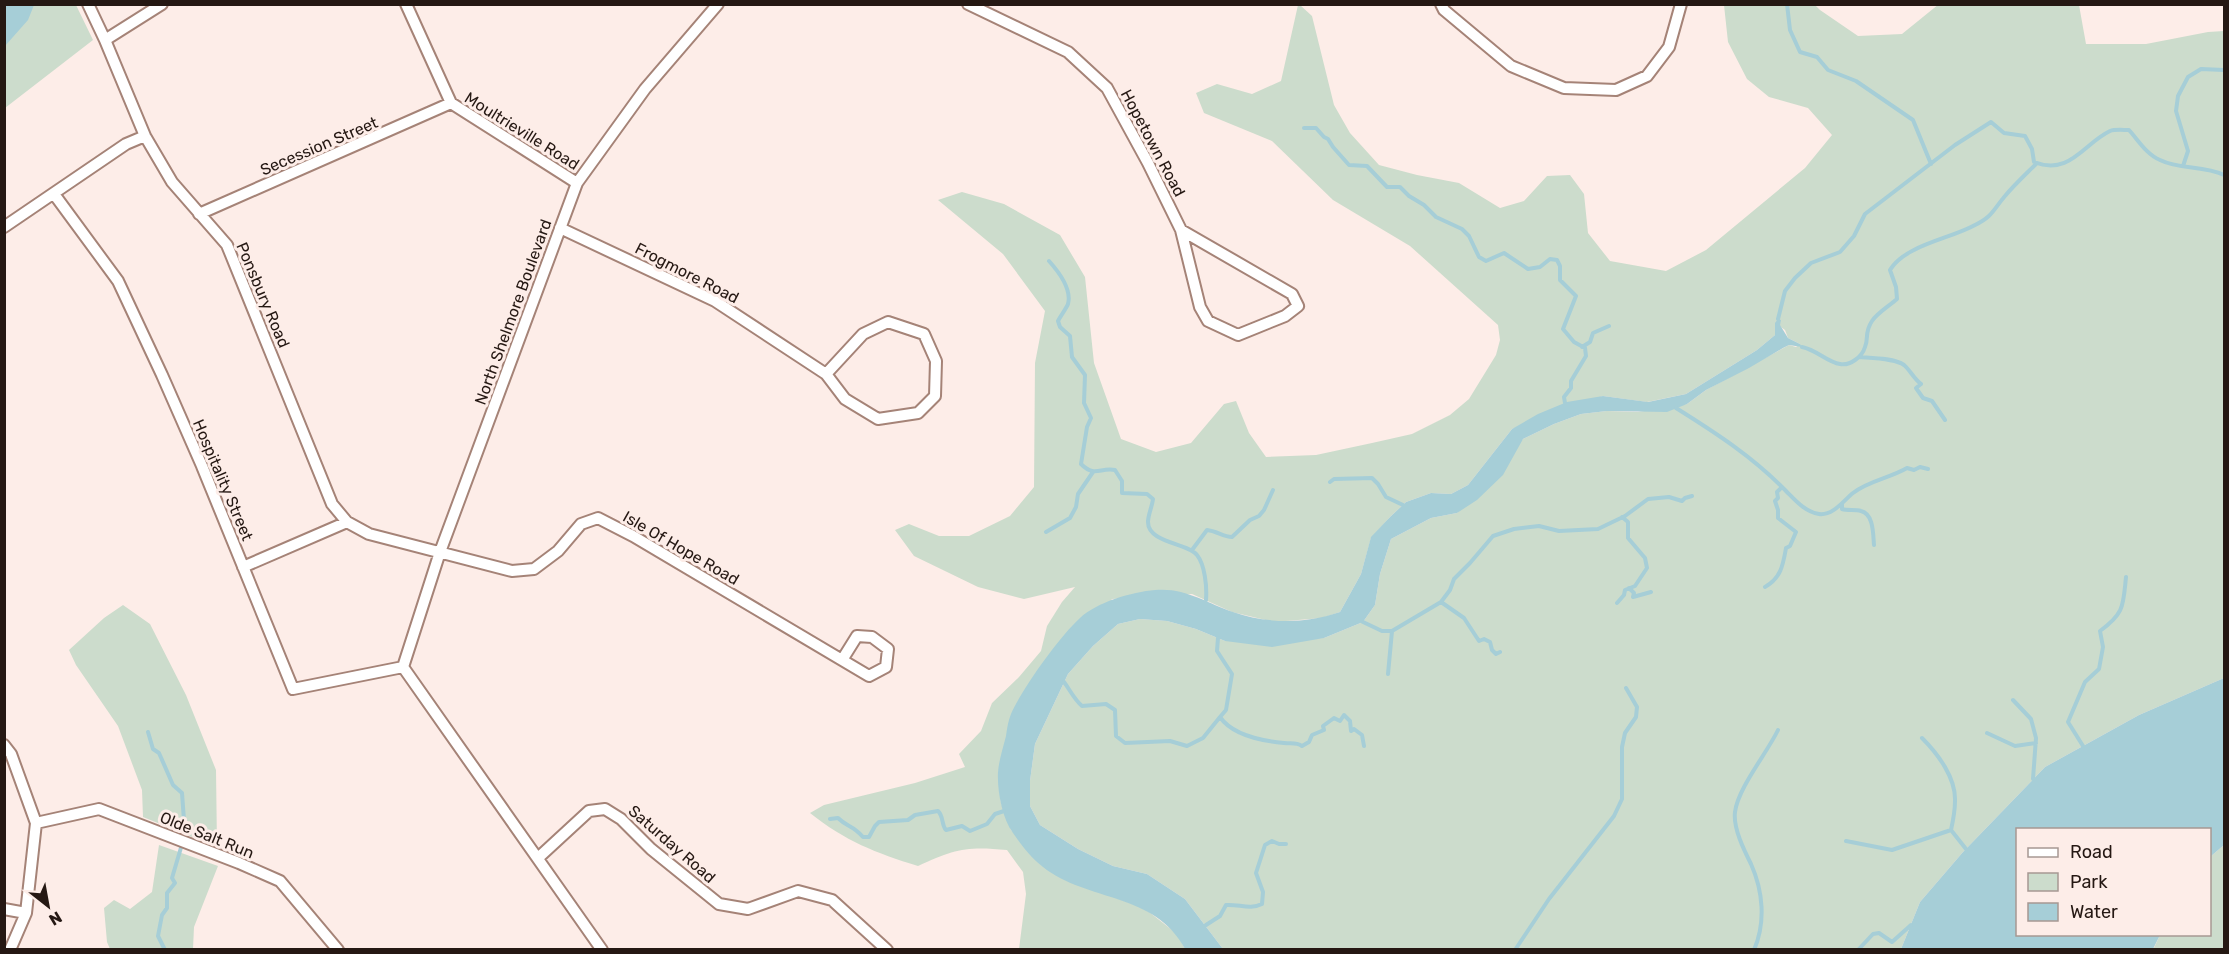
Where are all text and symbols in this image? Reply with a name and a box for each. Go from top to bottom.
street label: Hopetown Road [1117,86,1189,200]
street label: Moultrieville Road [461,88,583,174]
street label: Secession Street [257,113,381,179]
street label: North Shelmore Boulevard [471,217,555,407]
street label: Ponsbury Road [232,239,294,351]
street label: Frogmore Road [632,239,742,307]
street label: Hospitality Street [189,417,257,543]
street label: Isle Of Hope Road [620,507,742,589]
street label: Saturday Road [625,801,719,887]
street label: Olde Salt Run [157,808,257,862]
legend [2016,828,2211,936]
text: Road [2070,841,2113,863]
text: Park [2070,871,2108,893]
north arrow [18,876,78,936]
text: Water [2070,901,2118,923]
text: N [46,907,65,930]

